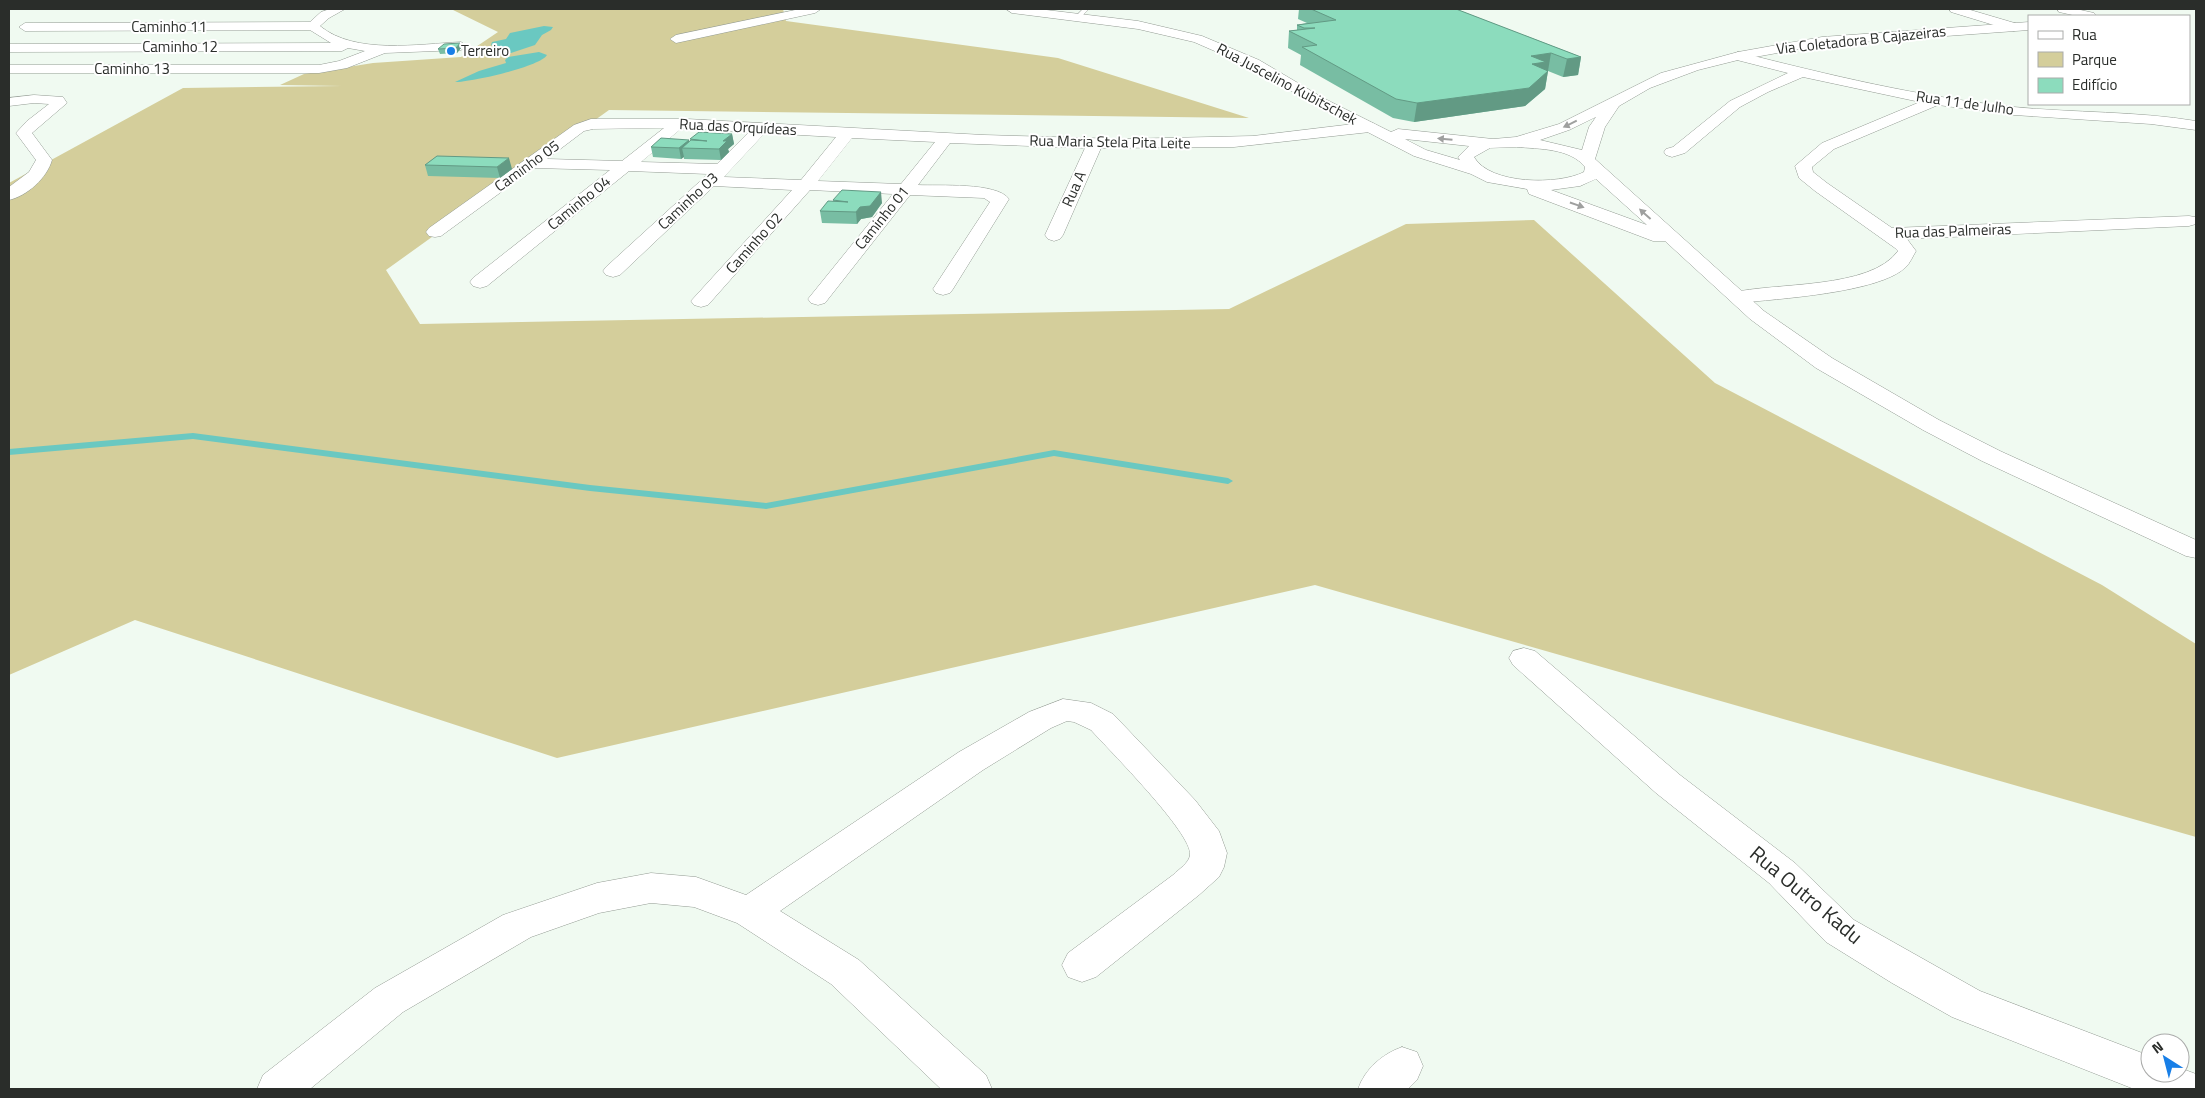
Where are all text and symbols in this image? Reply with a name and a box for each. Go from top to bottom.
street label: Caminho 11 [131,15,207,38]
legend [2028,15,2190,105]
street label: Via Coletadora B Cajazeiras [1775,19,1947,60]
text: Rua [2072,23,2097,46]
street label: Caminho 12 [142,35,218,58]
street label: Rua Juscelino Kubitschek [1213,37,1362,130]
place label: Terreiro [461,39,509,62]
marker: Terreiro [445,45,457,57]
text: Parque [2072,48,2117,71]
street label: Caminho 13 [94,57,170,80]
text: Edifício [2072,73,2117,96]
street label: Rua 11 de Julho [1915,84,2016,121]
street label: Rua das Orquídeas [679,112,797,141]
one-way arrow [1563,120,1577,128]
street label: Rua Maria Stela Pita Leite [1029,129,1191,154]
street label: Caminho 05 [489,134,564,197]
one-way arrow [1436,135,1452,143]
street label: Caminho 03 [652,166,723,235]
street label: Rua A [1056,167,1092,210]
street label: Caminho 04 [542,170,615,235]
street label: Caminho 01 [849,181,914,254]
one-way arrow [1570,201,1585,209]
street label: Caminho 02 [720,207,787,278]
one-way arrow [1640,208,1652,220]
street label: Rua das Palmeiras [1894,217,2012,244]
street label: Rua Outro Kadu [1743,837,1870,951]
north arrow [2140,1033,2190,1083]
text: N [2147,1036,2167,1058]

